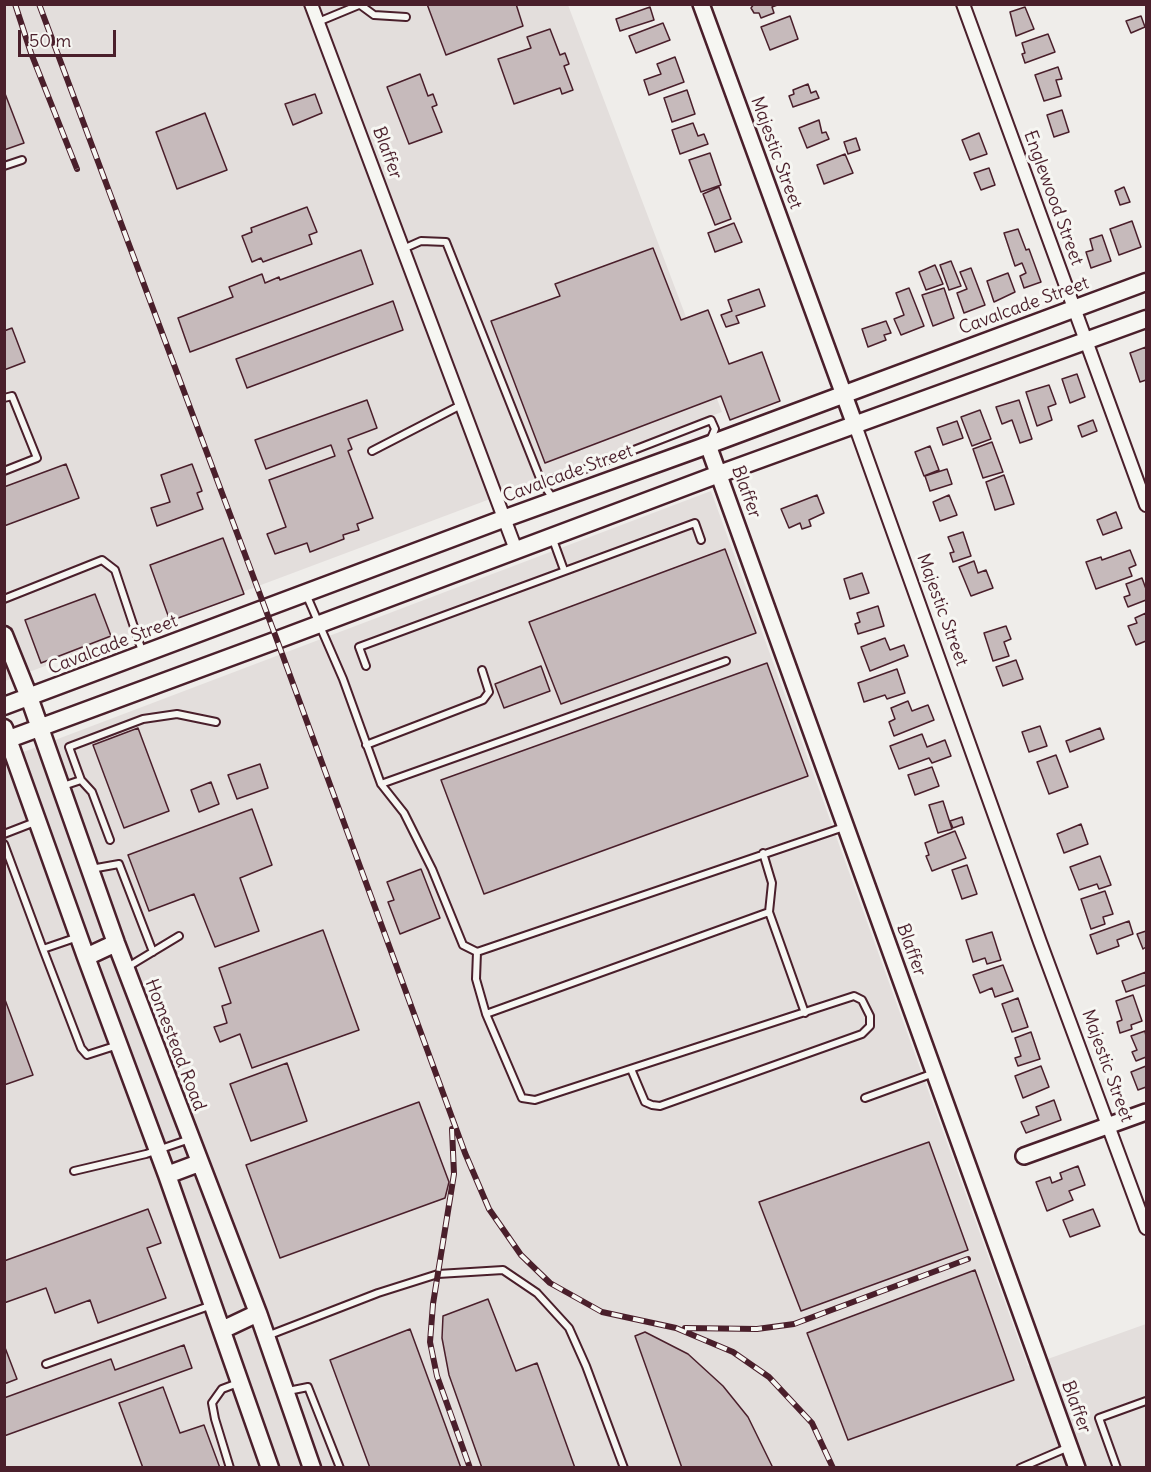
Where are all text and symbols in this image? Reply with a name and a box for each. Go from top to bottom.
scale bar [21,18,118,56]
text: 50 m [29,29,71,52]
street label: Majestic Street [746,94,806,212]
street label: Blaffer [368,124,406,182]
street label: Englewood Street [1019,128,1087,268]
street label: Cavalcade Street [956,272,1092,340]
street label: Cavalcade Street [500,440,636,508]
street label: Blaffer [727,463,765,521]
street label: Majestic Street [912,551,972,669]
street label: Cavalcade Street [45,610,181,680]
street label: Blaffer [892,921,930,979]
street label: Homestead Road [140,976,210,1114]
street label: Majestic Street [1077,1007,1137,1125]
street label: Blaffer [1057,1378,1095,1436]

